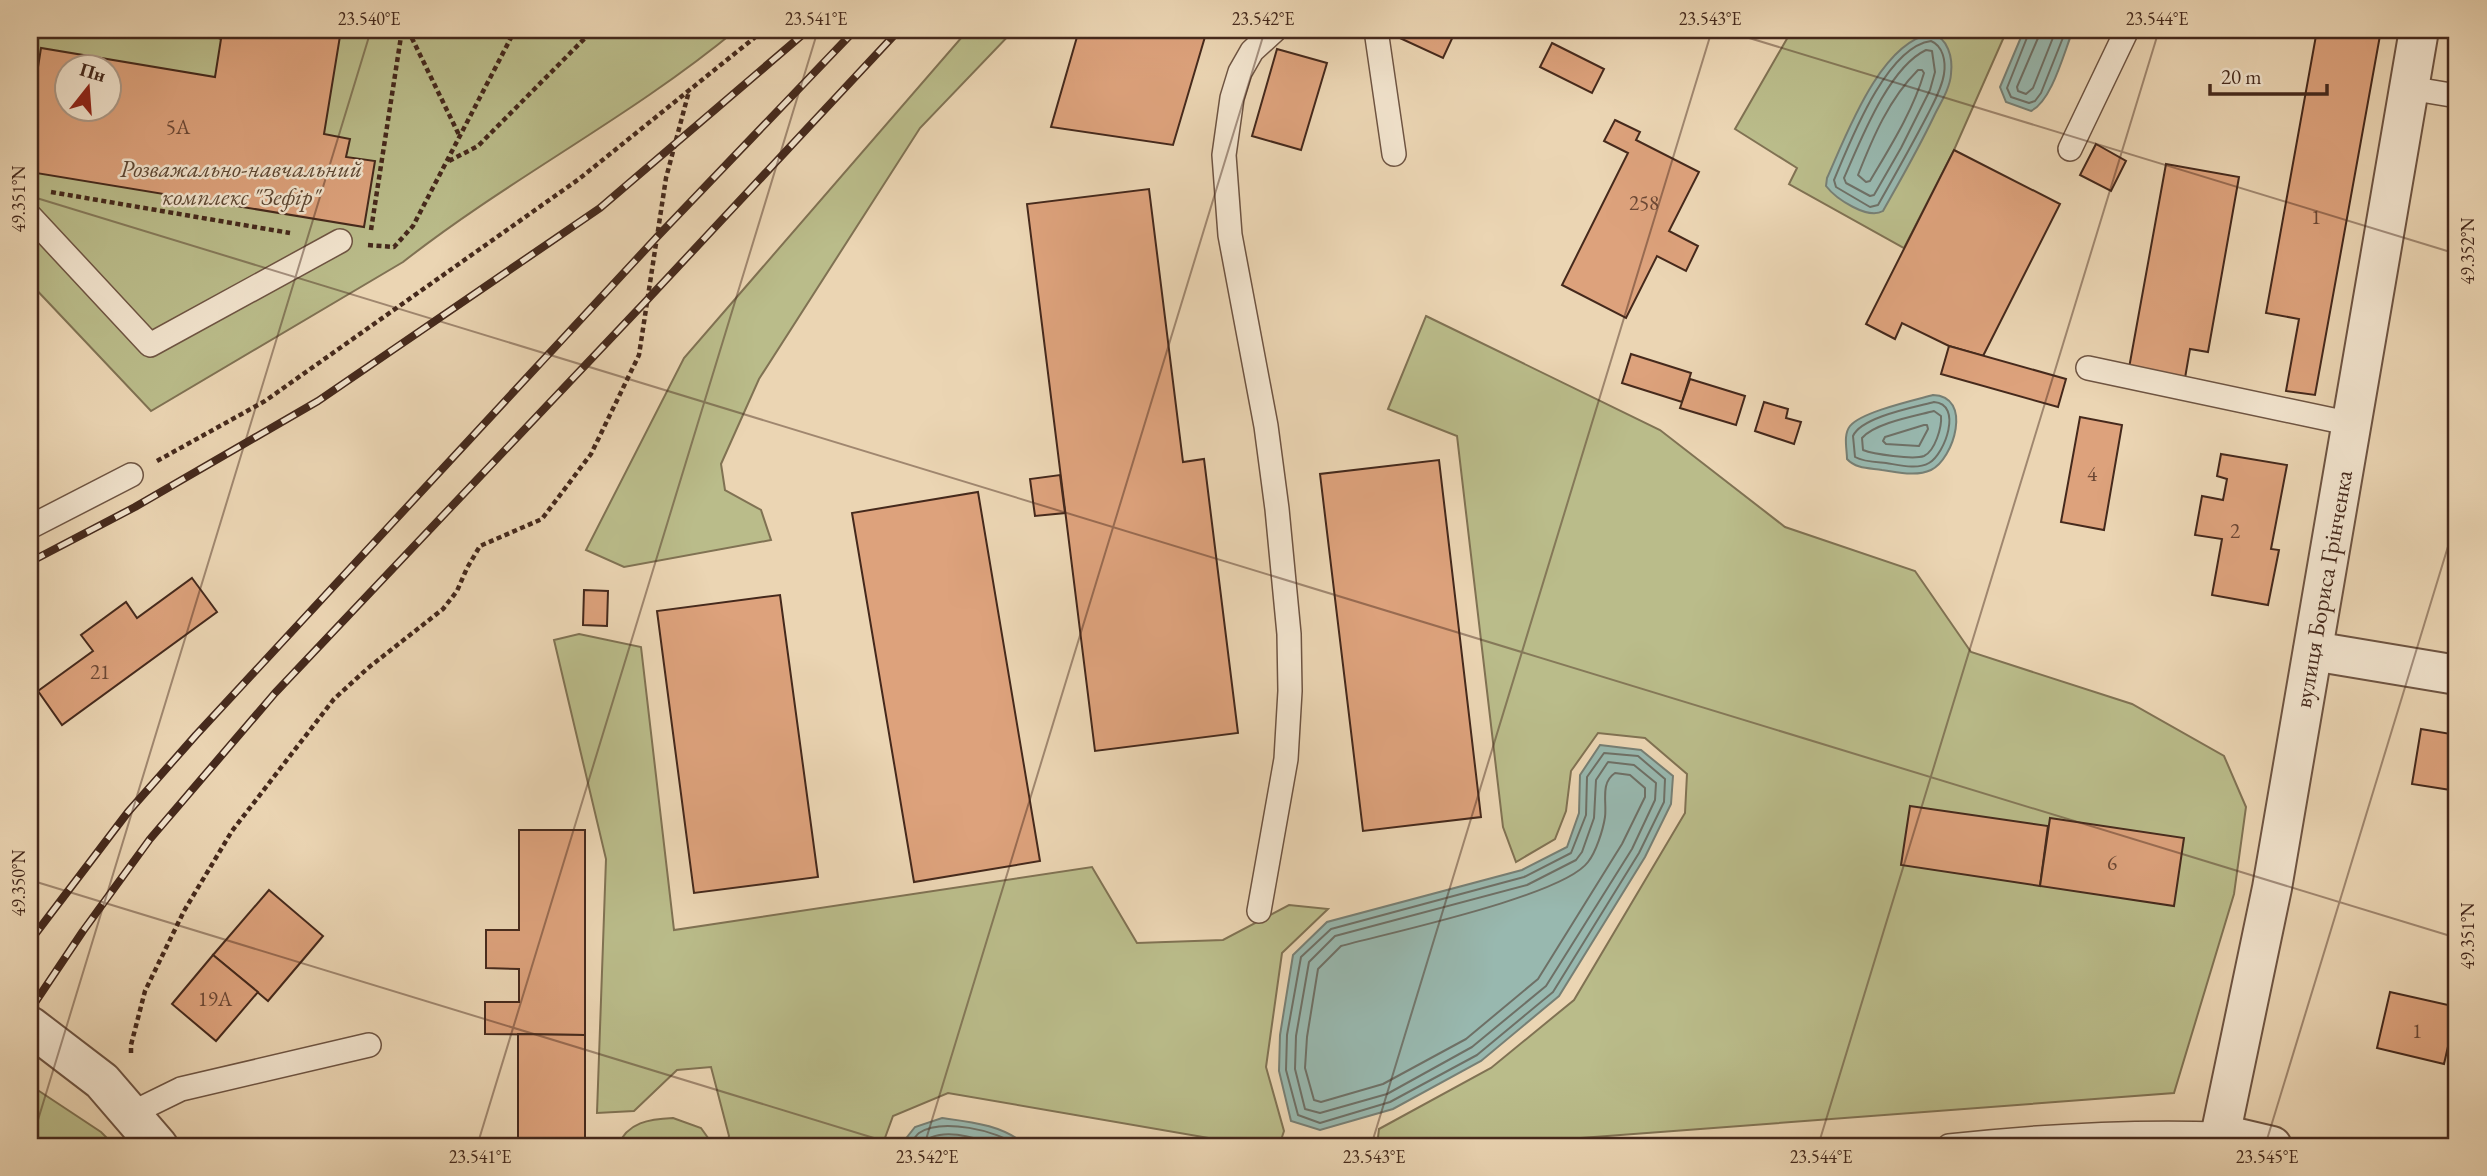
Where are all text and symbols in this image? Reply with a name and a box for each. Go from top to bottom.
text: 23.540°E [338,7,400,30]
text: 23.541°E [785,7,847,30]
text: 23.542°E [1232,7,1294,30]
text: 23.543°E [1679,7,1741,30]
text: 23.544°E [2126,7,2188,30]
north arrow [52,52,122,122]
scale bar [2210,52,2328,96]
text: Пн [77,56,109,88]
text: 20 m [2221,63,2262,90]
house number: 5А [166,113,191,140]
park label: Розважально-навчальний комплекс "Зефір" [120,153,362,212]
text: 49.351°N [7,165,30,232]
house number: 258 [1629,189,1659,216]
house number: 1 [2311,203,2321,230]
text: 49.352°N [2456,217,2479,284]
house number: 4 [2087,460,2098,487]
street label: вулиця Бориса Грінченка [2287,467,2359,710]
house number: 2 [2230,517,2240,544]
house number: 21 [90,658,110,685]
text: 49.350°N [7,849,30,916]
house number: 6 [2107,849,2117,876]
text: 49.351°N [2456,902,2479,969]
house number: 19А [198,985,233,1012]
house number: 1 [2412,1017,2422,1044]
text: 23.541°E [449,1145,511,1168]
text: 23.542°E [896,1145,958,1168]
text: 23.543°E [1343,1145,1405,1168]
text: 23.544°E [1790,1145,1852,1168]
text: 23.545°E [2236,1145,2298,1168]

